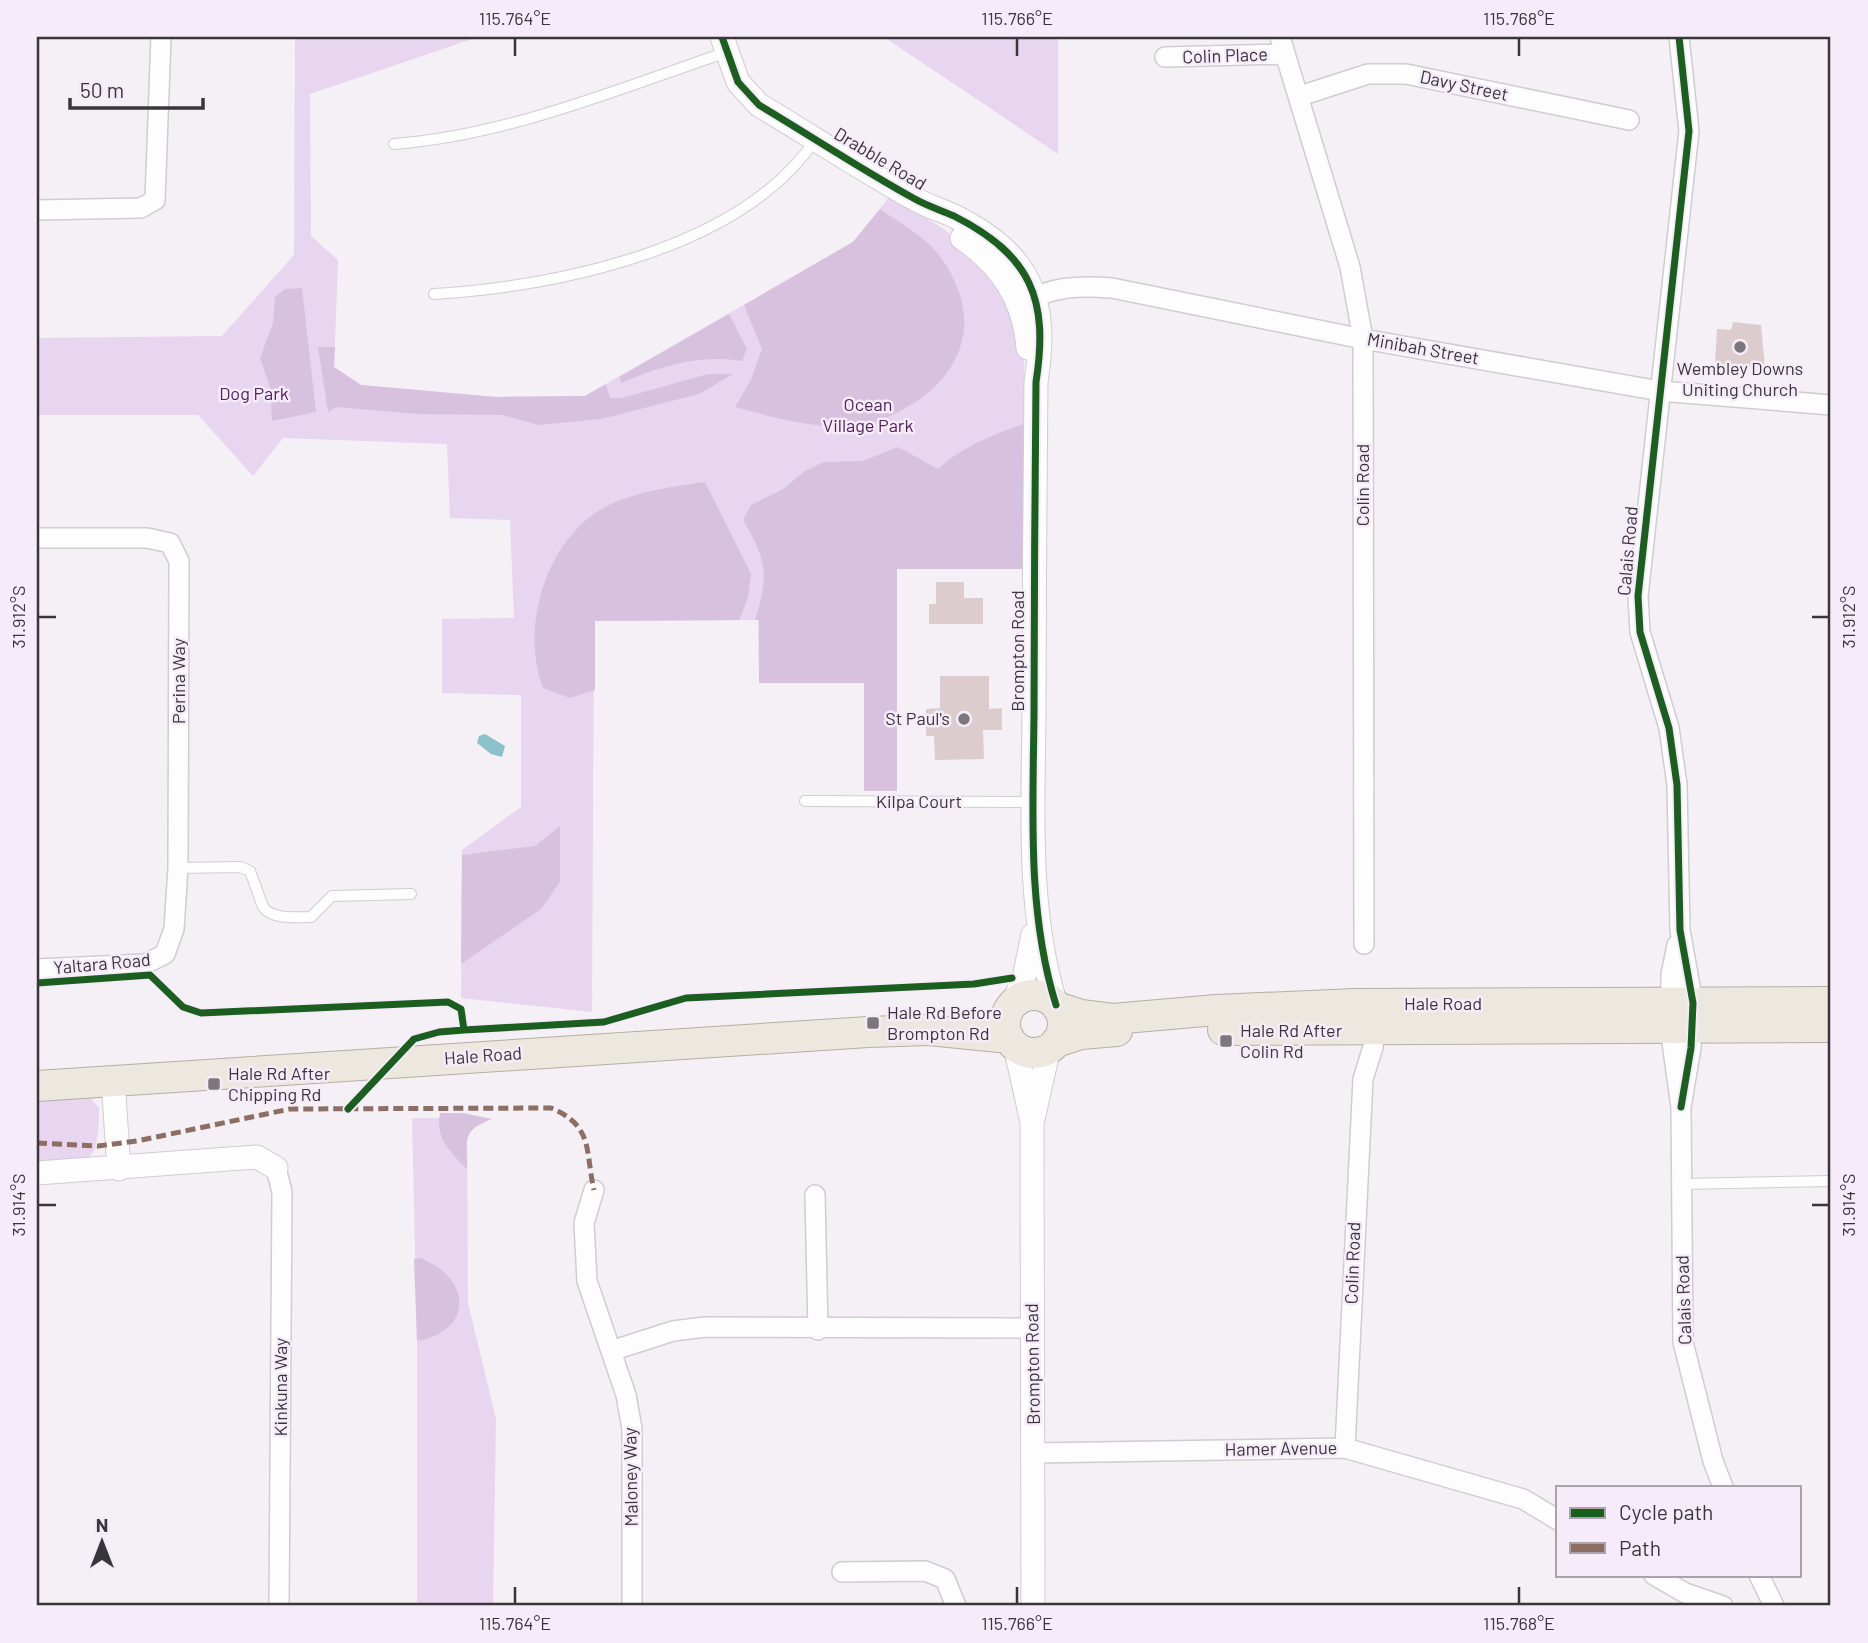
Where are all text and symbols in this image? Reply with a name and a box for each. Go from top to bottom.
text: 115.764°E [479,7,551,29]
text: 115.766°E [981,7,1053,29]
text: 115.768°E [1483,7,1555,29]
street label: Colin Place [1182,43,1268,67]
street label: Davy Street [1418,65,1510,105]
scale bar [70,66,203,110]
text: 50 m [80,77,124,102]
street label: Drabble Road [830,122,931,194]
street label: Minibah Street [1366,327,1481,369]
marker: Wembley Downs Uniting Church [1732,339,1748,355]
place label: Wembley Downs Uniting Church [1677,357,1803,400]
park label: Dog Park [219,382,289,404]
park label: Ocean Village Park [823,393,913,436]
street label: Colin Road [1351,444,1373,526]
street label: Calais Road [1612,505,1642,597]
text: 31.912°S [7,586,29,648]
text: 31.912°S [1837,586,1859,648]
street label: Brompton Road [1006,590,1028,712]
street label: Perina Way [167,638,189,724]
place label: St Paul's [885,707,950,729]
marker: St Paul's [956,711,972,727]
street label: Kilpa Court [876,790,962,812]
street label: Yaltara Road [52,948,151,978]
street label: Hale Road [1404,992,1482,1014]
place label: Hale Rd Before Brompton Rd [887,1001,1002,1044]
marker: Hale Rd Before Brompton Rd [865,1015,881,1031]
place label: Hale Rd After Colin Rd [1240,1019,1343,1062]
marker: Hale Rd After Colin Rd [1218,1033,1234,1049]
street label: Hale Road [443,1041,523,1069]
place label: Hale Rd After Chipping Rd [228,1062,331,1105]
marker: Hale Rd After Chipping Rd [206,1076,222,1092]
text: 31.914°S [7,1173,29,1237]
text: 31.914°S [1837,1173,1859,1237]
street label: Colin Road [1340,1221,1364,1305]
street label: Calais Road [1670,1255,1696,1345]
street label: Brompton Road [1020,1303,1044,1425]
street label: Kinkuna Way [269,1338,291,1436]
street label: Maloney Way [618,1427,642,1527]
street label: Hamer Avenue [1224,1436,1338,1460]
legend [1556,1486,1801,1576]
text: Cycle path [1619,1499,1713,1524]
north arrow [66,1506,136,1576]
text: N [96,1513,108,1536]
text: Path [1619,1535,1661,1560]
text: 115.764°E [479,1612,551,1634]
text: 115.766°E [981,1612,1053,1634]
text: 115.768°E [1483,1612,1555,1634]

